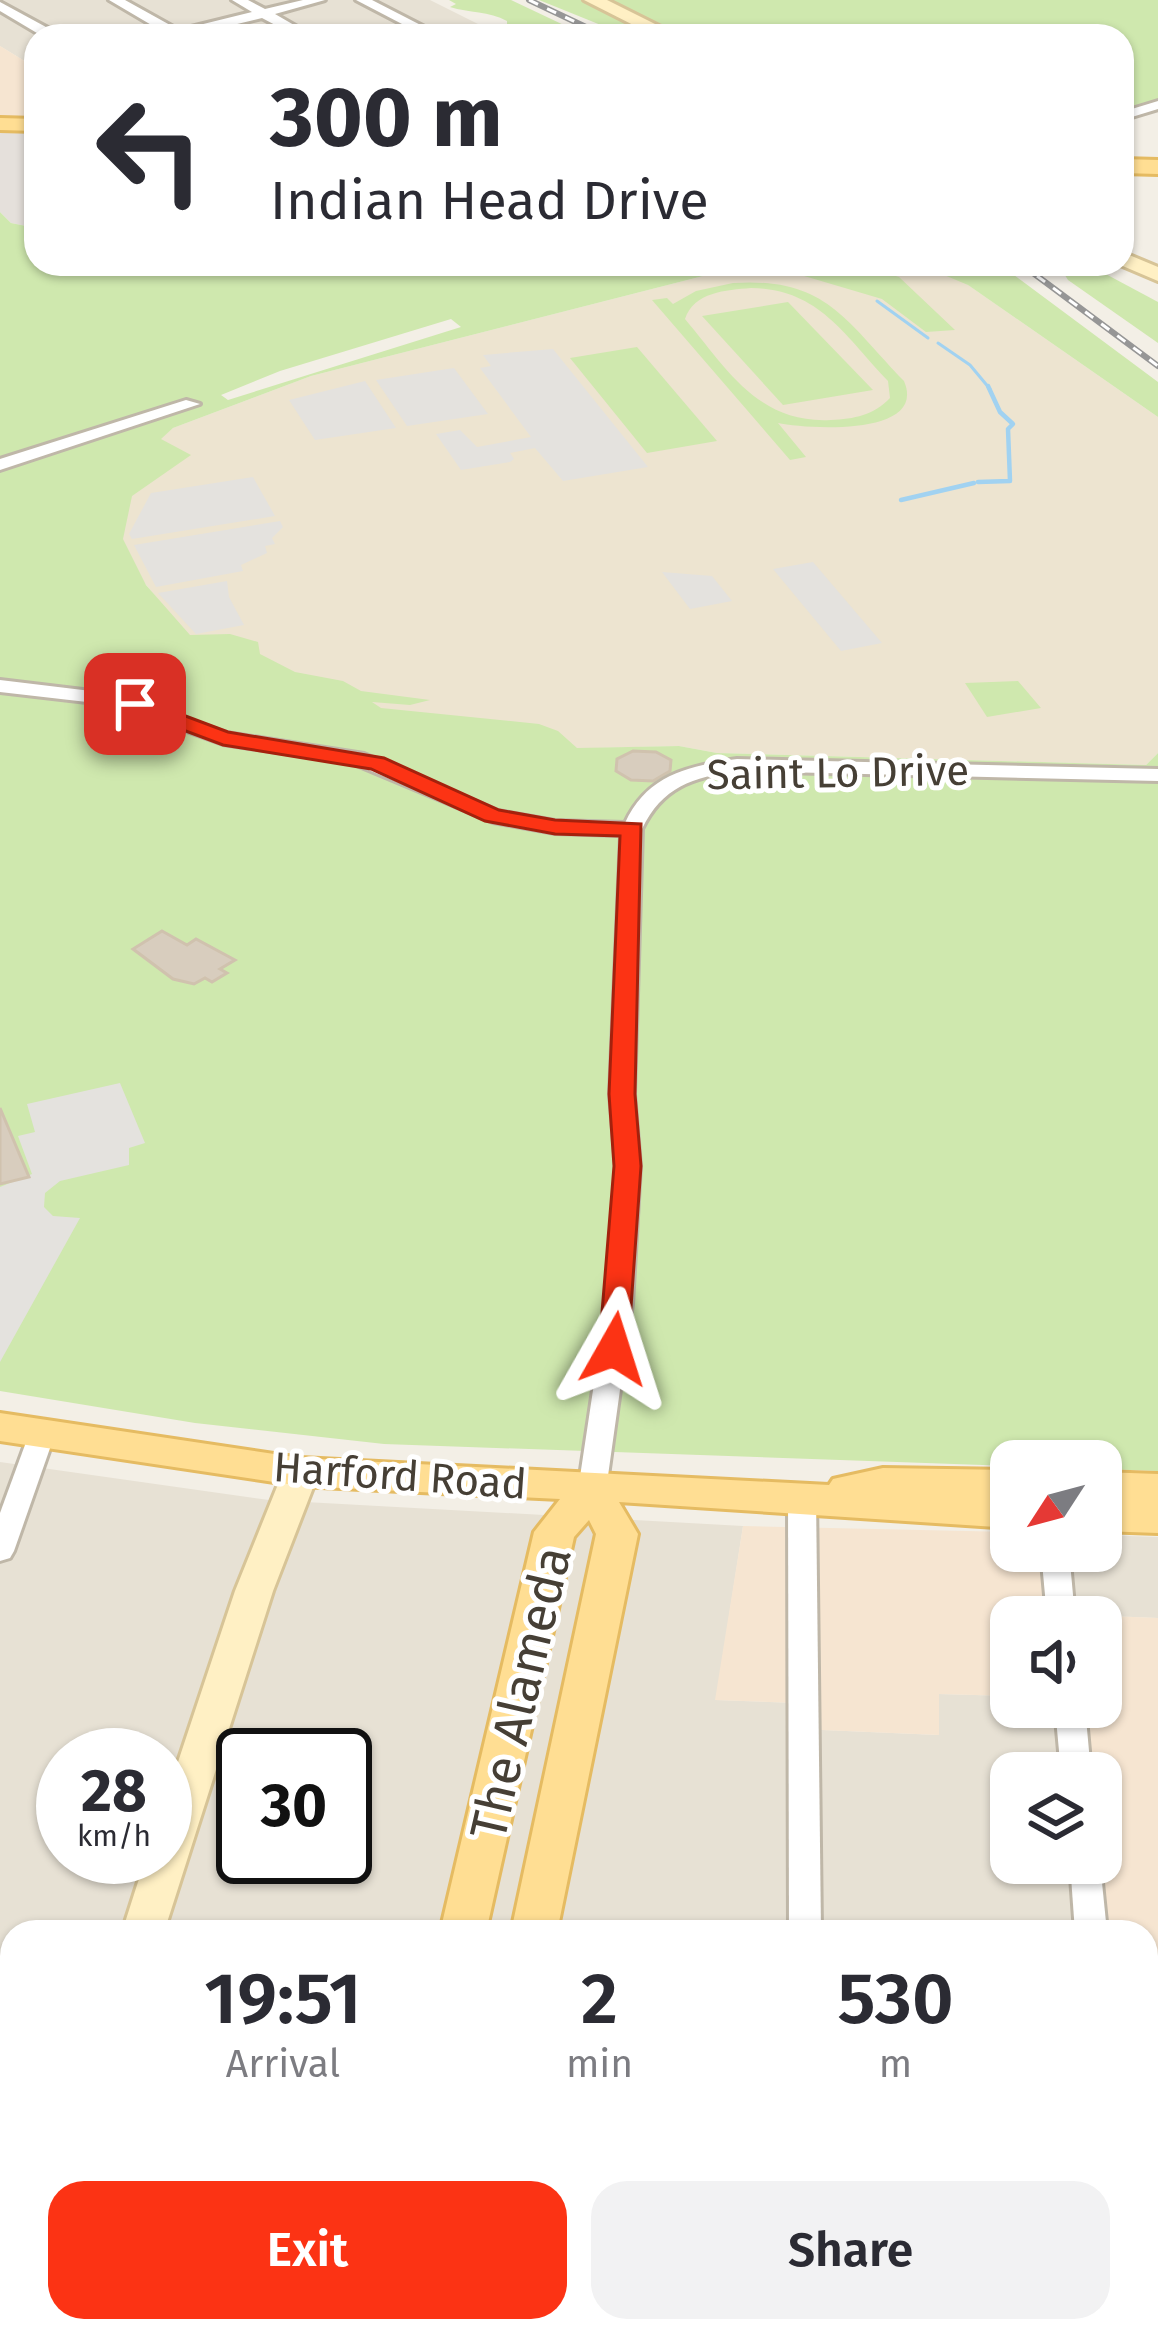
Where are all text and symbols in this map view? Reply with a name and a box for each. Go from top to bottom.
text: 300 m [270,67,503,168]
icon: left [72,72,228,228]
text: Indian Head Drive [270,169,709,233]
pin [84,653,186,755]
icon: arrive [102,671,168,737]
street label: Saint Lo Drive [706,746,970,800]
position arrow [551,1286,677,1412]
north arrow [990,1440,1122,1572]
map controls [990,1440,1122,1884]
street label: Harford Road [272,1442,528,1510]
street label: The Alameda [457,1540,585,1846]
button: sound [990,1596,1122,1728]
speed limit sign: 30 [216,1728,372,1884]
button: layers [990,1752,1122,1884]
text: 28 [81,1755,147,1827]
text: km/h [77,1818,151,1854]
text: 19:51 [204,1956,362,2042]
text: 2 [581,1956,618,2042]
text: 530 [838,1956,954,2042]
text: Arrival [226,2041,340,2087]
text: min [566,2041,633,2087]
text: m [879,2041,912,2087]
button: Exit [48,2181,567,2319]
button: Share [591,2181,1110,2319]

